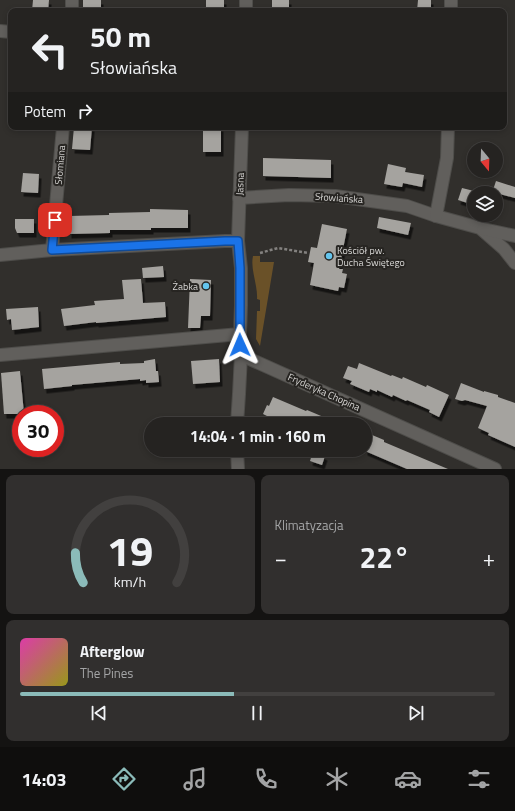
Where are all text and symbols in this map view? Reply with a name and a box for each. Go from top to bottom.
text: 50 m [90,15,151,58]
icon: left [24,24,76,76]
text: Słowiańska [90,54,177,81]
text: Potem [24,100,66,123]
icon: right [74,100,96,122]
north arrow [467,142,503,178]
map controls [467,142,503,222]
street label: Słomiana [51,145,69,185]
street label: Jasna [232,172,248,196]
button: layers [467,186,503,222]
street label: Słowiańska [314,189,364,207]
pin [38,203,72,237]
icon: arrive [44,209,66,231]
place label: Kościół pw. Ducha Świętego [337,243,405,270]
marker: Kościół pw. Ducha Świętego [324,251,334,261]
place label: Żabka [173,279,198,294]
marker: Żabka [201,281,211,291]
position arrow [219,324,261,366]
street label: Fryderyka Chopina [285,369,363,415]
speed limit sign: 30 [12,405,64,457]
text: 14:04 · 1 min · 160 m [190,425,326,448]
text: Klimatyzacja [275,515,343,535]
text: 19 [107,518,154,581]
text: 22° [360,534,410,580]
text: − [275,541,287,575]
text: + [483,541,495,575]
text: km/h [114,570,146,592]
text: Afterglow [80,640,145,663]
text: The Pines [80,663,133,683]
icon: previous [88,702,110,724]
icon: pause [246,702,268,724]
icon: next [405,702,427,724]
icon: directions [110,765,138,793]
icon: music [181,765,209,793]
icon: phone [252,765,280,793]
icon: climate [323,765,351,793]
icon: car [394,765,422,793]
icon: filters [465,765,493,793]
text: 14:03 [22,766,67,793]

